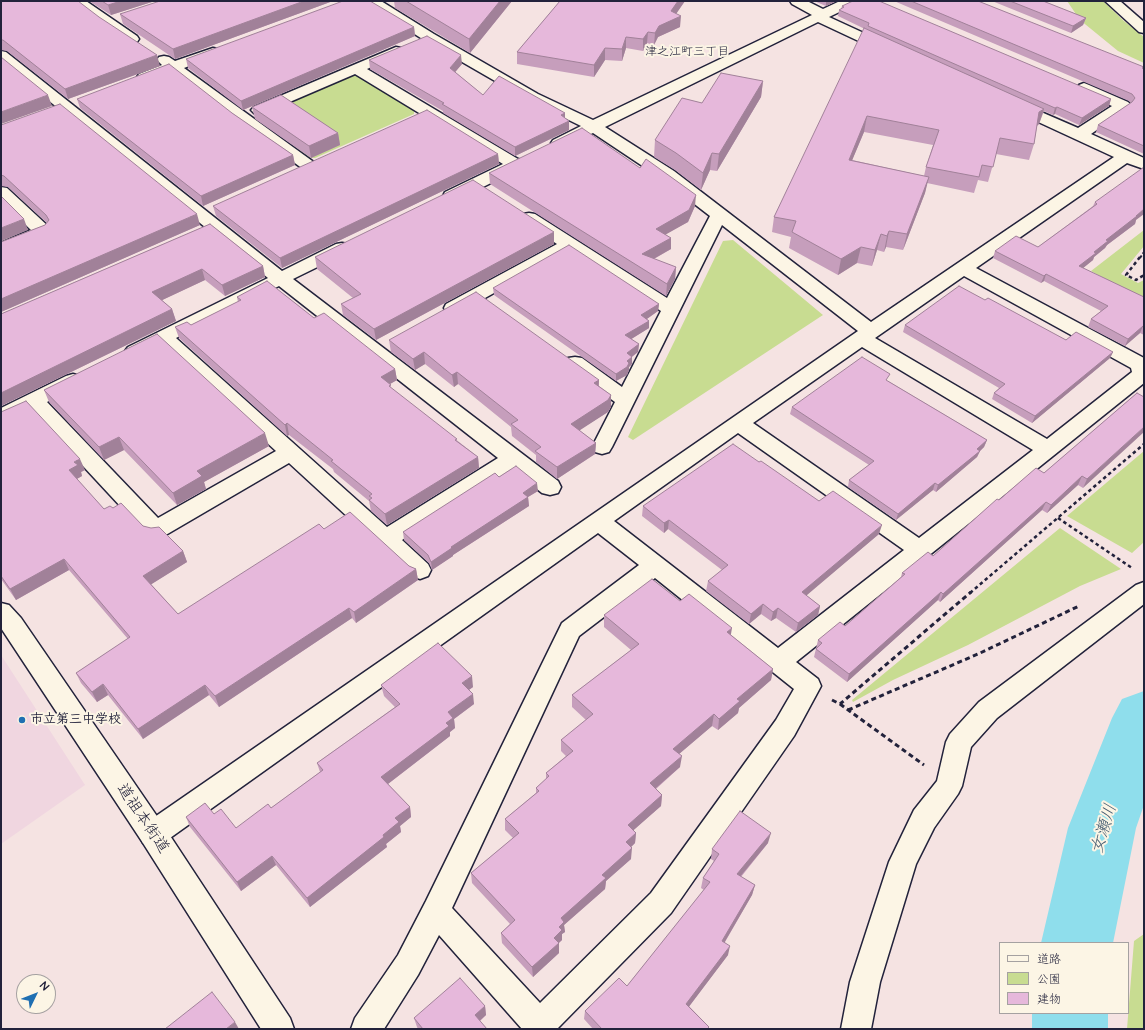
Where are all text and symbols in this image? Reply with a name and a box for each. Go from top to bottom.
district label: 津之江町三丁目 [645,45,729,59]
place label: 市立第三中学校 [30,712,121,728]
marker: 市立第三中学校 [17,715,27,725]
street label: 道祖本街道 [112,780,172,858]
water label: 女瀬川 [1088,802,1122,856]
legend [999,942,1129,1014]
text: 道路 [1037,951,1061,968]
text: 公園 [1037,971,1061,988]
north arrow [16,974,56,1014]
text: N [37,979,52,994]
text: 建物 [1037,991,1061,1008]

